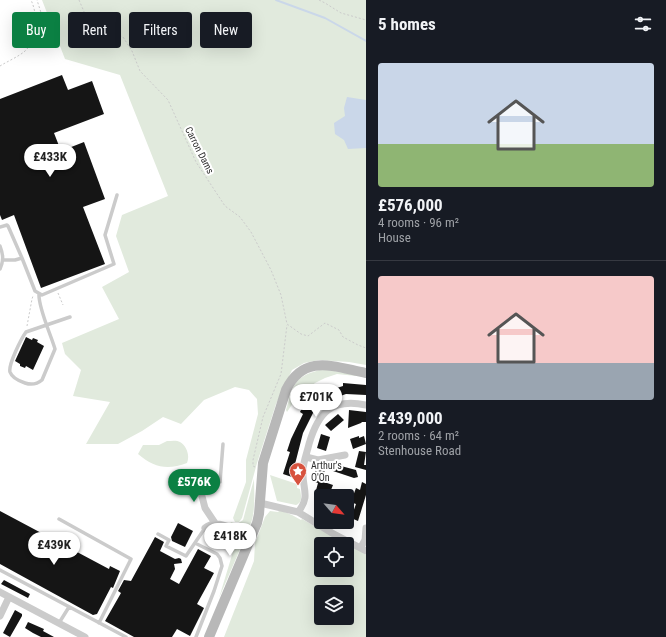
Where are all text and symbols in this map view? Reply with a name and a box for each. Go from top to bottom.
chip: Buy [12,12,60,48]
chip: Rent [68,12,121,48]
chip: Filters [129,12,192,48]
chip: New [200,12,252,48]
icon: filters [632,13,654,35]
text: 5 homes [378,14,436,34]
icon: home [480,89,552,161]
street label: Carron Dams [183,125,216,176]
pin: £433K [22,144,78,178]
text: £433K [33,149,67,164]
text: £576,000 [378,195,443,215]
text: 4 rooms · 96 m² [378,215,459,230]
text: House [378,230,411,245]
icon: home [480,302,552,374]
pin: £701K [288,384,344,418]
text: £701K [299,389,333,404]
text: £439,000 [378,408,443,428]
text: 2 rooms · 64 m² [378,428,459,443]
text: Stenhouse Road [378,443,461,458]
place label: Arthur's O'On [311,460,342,483]
place icon: Arthur's O'On [288,461,308,486]
pin: £576K [166,469,222,503]
text: £576K [177,474,211,489]
north arrow [314,489,354,529]
map controls [314,489,354,625]
pin: £418K [202,523,258,557]
text: £418K [213,528,247,543]
pin: £439K [26,532,82,566]
text: £439K [37,537,71,552]
button: locate [314,537,354,577]
button: layers [314,585,354,625]

